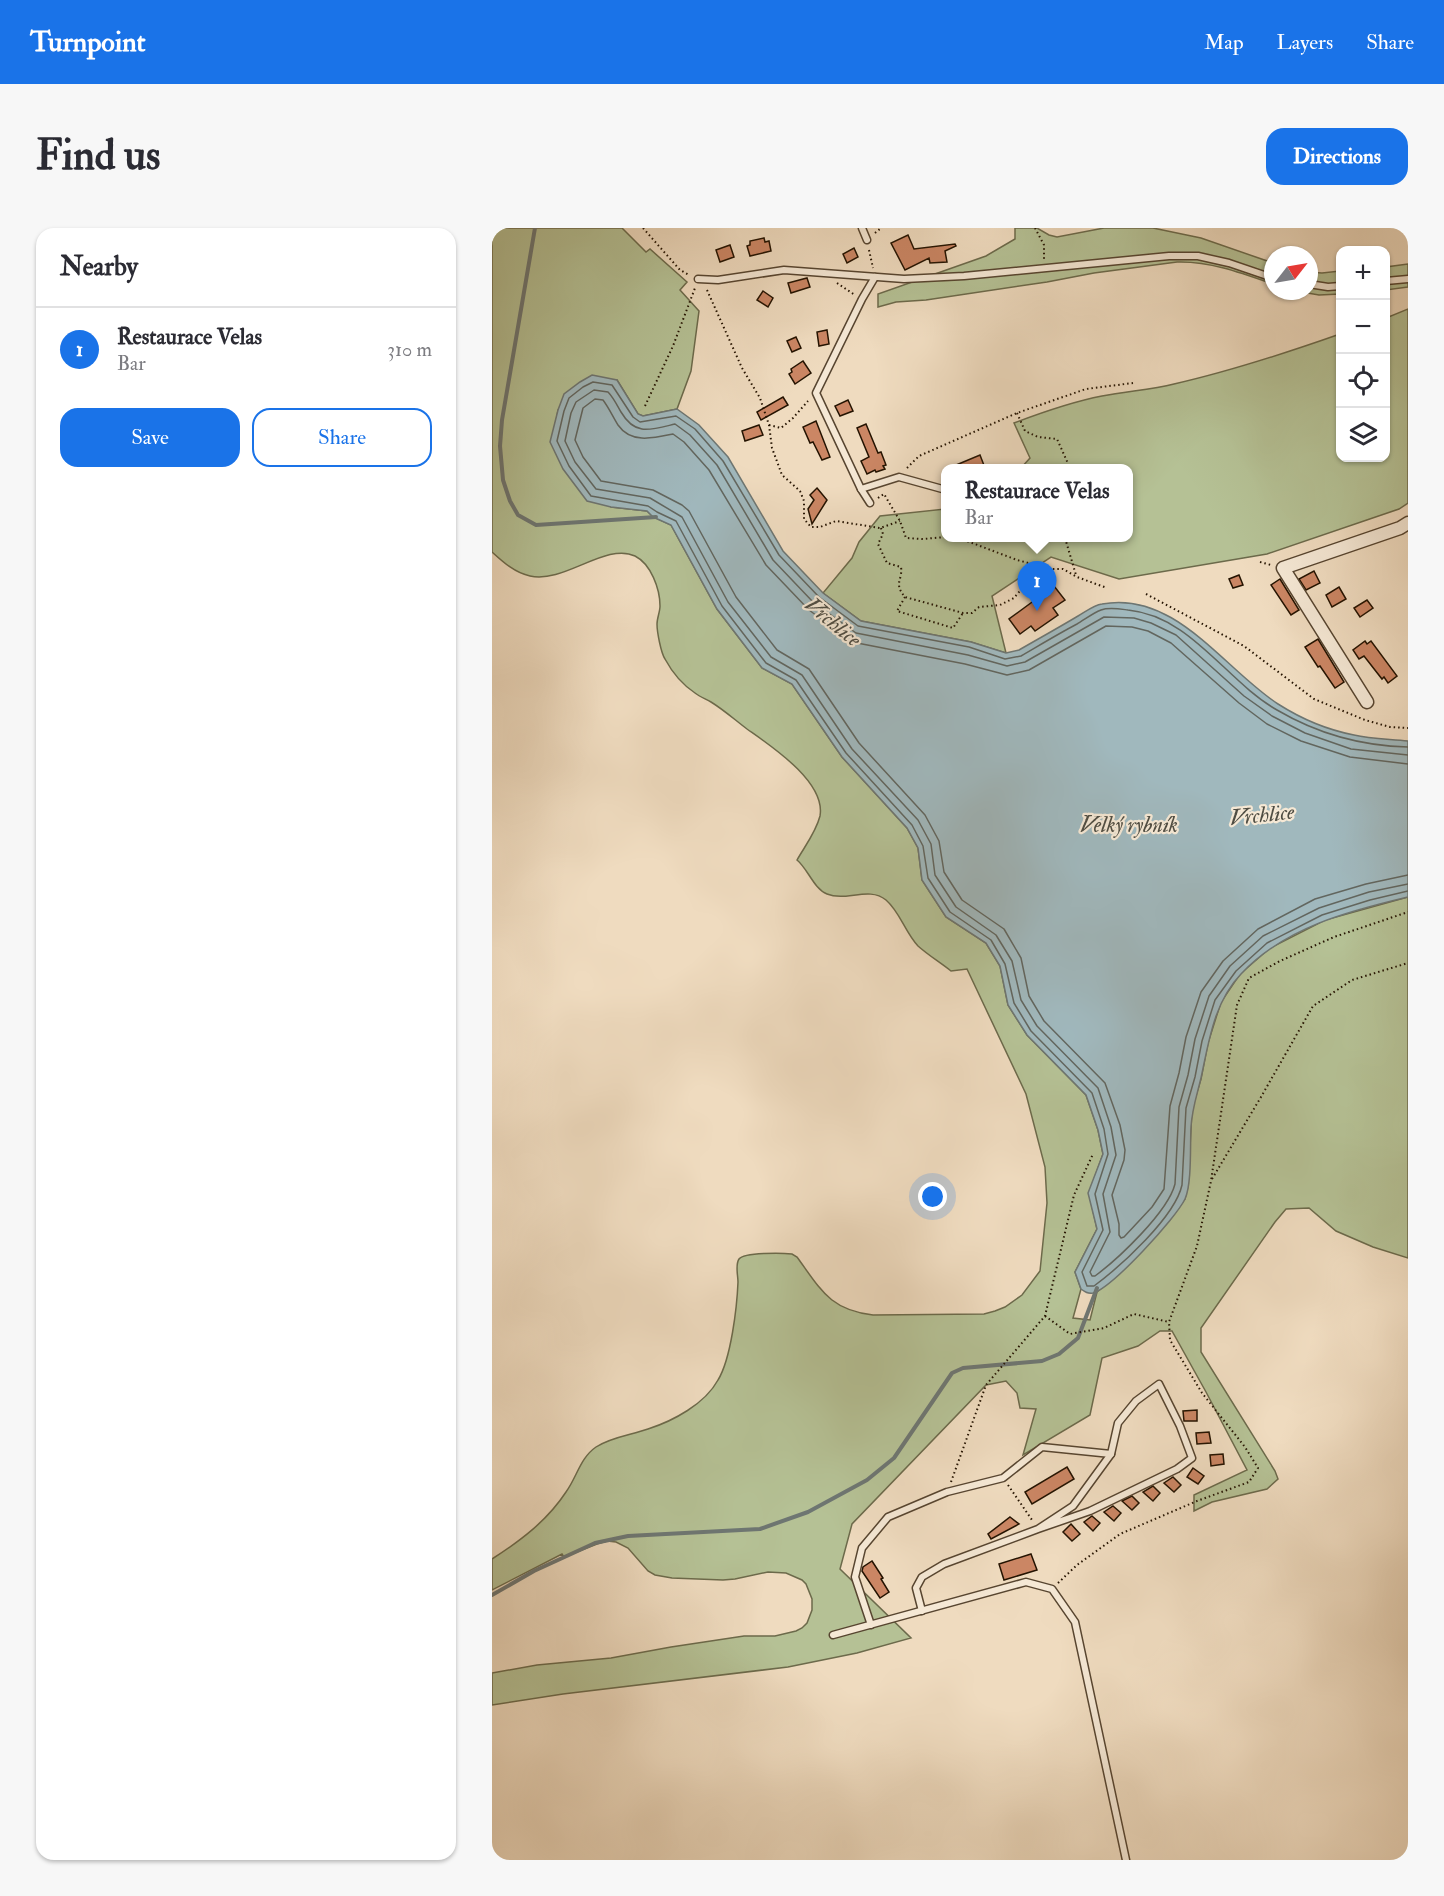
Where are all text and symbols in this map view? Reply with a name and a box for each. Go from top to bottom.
text: Turnpoint [30,25,146,60]
text: Map [1204,29,1244,56]
text: Layers [1277,29,1333,56]
text: Share [1366,29,1414,56]
button: Directions [1266,128,1408,185]
text: Find us [36,130,160,182]
north arrow [1264,246,1318,300]
map controls [1336,246,1390,462]
button: + [1336,246,1390,300]
text: Nearby [60,251,138,283]
button: − [1336,300,1390,354]
text: Restaurace Velas [117,323,262,351]
text: 1 [76,337,83,362]
text: 310 m [387,337,432,362]
text: Bar [117,351,146,376]
button: locate [1336,354,1390,408]
button: Save [60,408,240,467]
button: Share [252,408,432,467]
button: layers [1336,408,1390,462]
popup [941,464,1133,542]
text: Restaurace Velas [965,477,1110,505]
text: Bar [965,505,993,530]
pin: 1 [1018,562,1056,611]
water label: Vrchlice [799,591,867,654]
water label: Vrchlice [1228,798,1296,832]
water label: Velký rybník [1080,811,1178,839]
your location [918,1182,947,1211]

